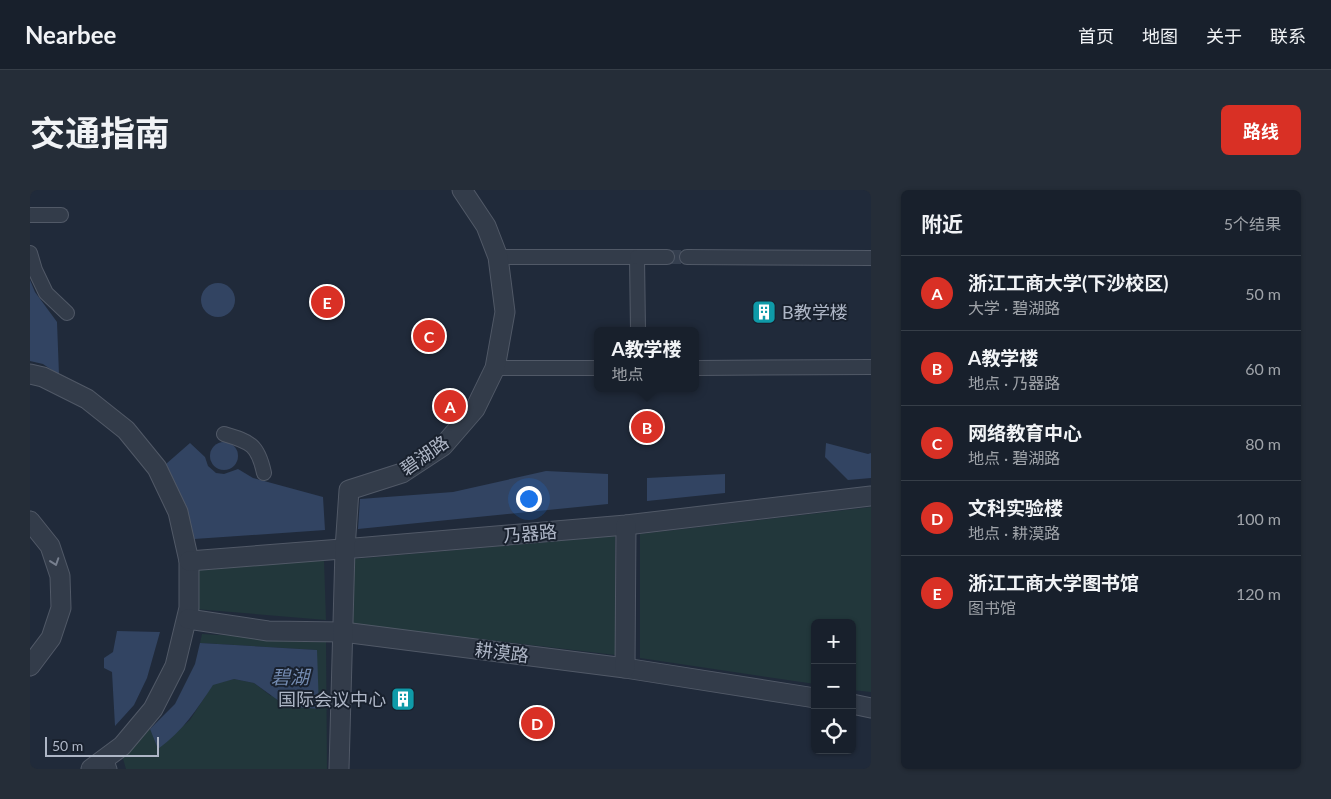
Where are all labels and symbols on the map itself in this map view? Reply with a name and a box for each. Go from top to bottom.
pin: E [311,283,343,321]
building icon: B教学楼 [751,299,777,325]
place label: B教学楼 [782,301,848,323]
pin: C [413,317,445,355]
pin: A [434,387,466,425]
pin: B [631,408,663,446]
street label: 碧湖路 [396,431,452,479]
your location [516,486,542,512]
street label: 乃器路 [502,520,558,546]
one-way arrow [49,557,59,566]
street label: 耕漠路 [474,638,530,666]
water label: 碧湖 [271,665,312,688]
building icon: 国际会议中心 [390,686,416,712]
place label: 国际会议中心 [278,688,386,710]
pin: D [521,704,553,742]
scale bar [45,734,159,757]

